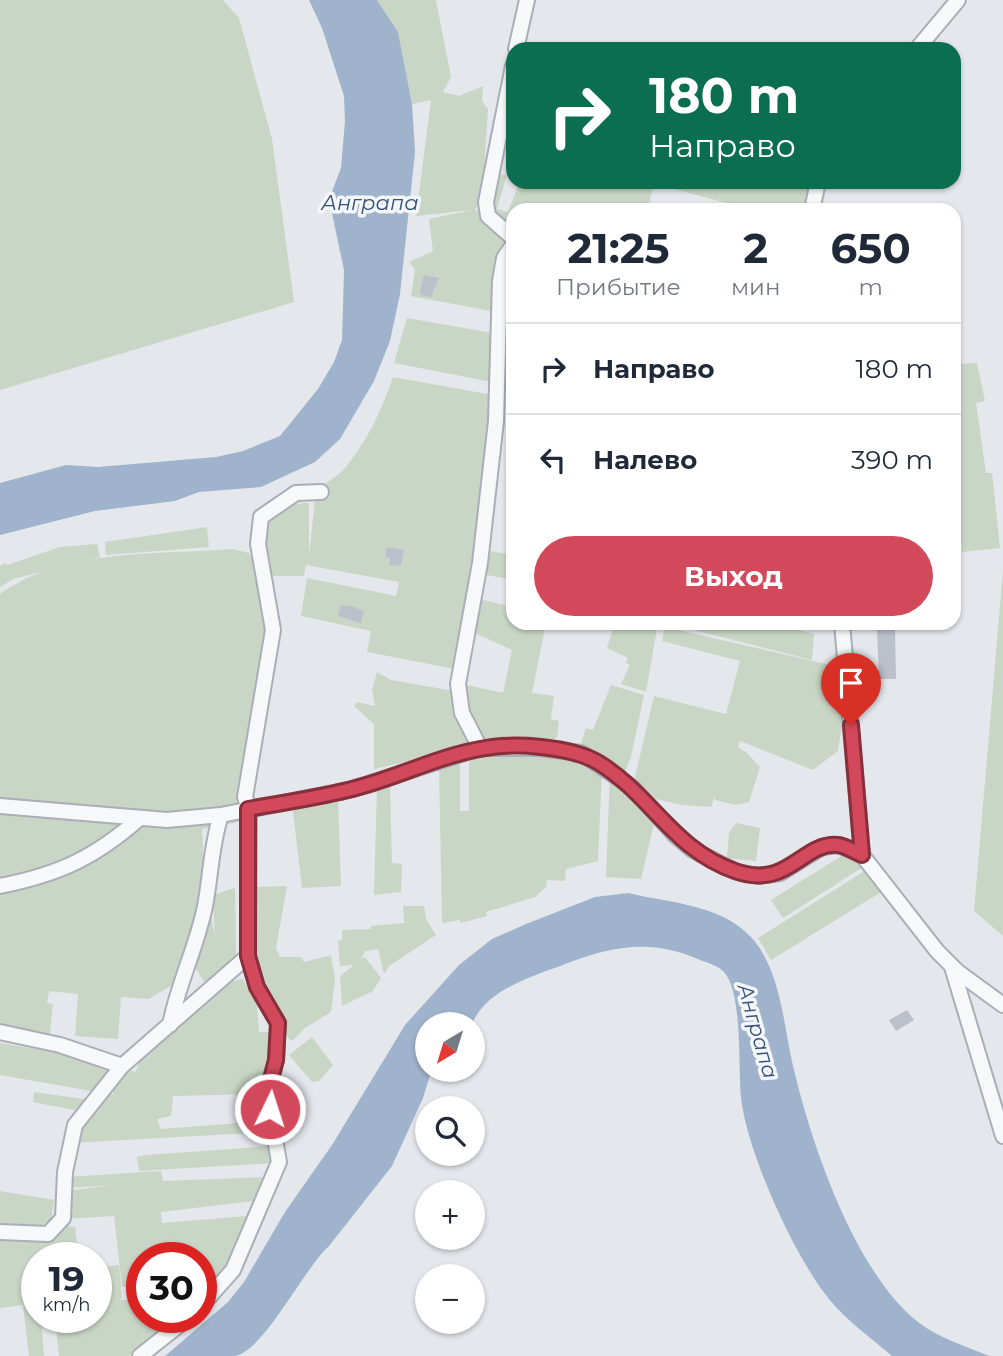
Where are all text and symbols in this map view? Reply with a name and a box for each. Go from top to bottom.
text: 180 m [649,66,799,125]
icon: right [534,70,625,161]
text: Направо [649,126,796,165]
water label: Анграпа [320,190,419,215]
text: 21:25 [567,222,669,274]
text: 2 [743,222,768,274]
text: 650 [831,222,911,274]
text: Прибытие [556,273,681,301]
text: мин [731,273,780,301]
text: m [859,273,883,301]
icon: right [534,350,572,388]
text: Направо [593,353,714,385]
text: 180 m [855,353,933,385]
icon: left [534,441,572,479]
text: Налево [593,444,697,476]
text: 390 m [851,444,933,476]
button: Выход [534,536,933,616]
pin [821,653,881,725]
icon: arrive [832,664,870,702]
water label: Анграпа [732,980,783,1081]
north arrow [415,1012,485,1082]
map controls [415,1012,485,1334]
position arrow [233,1072,307,1146]
button: search [415,1096,485,1166]
button: + [415,1180,485,1250]
speed limit sign: 30 [126,1242,217,1333]
text: 19 [48,1257,85,1300]
button: − [415,1264,485,1334]
text: km/h [42,1294,91,1316]

